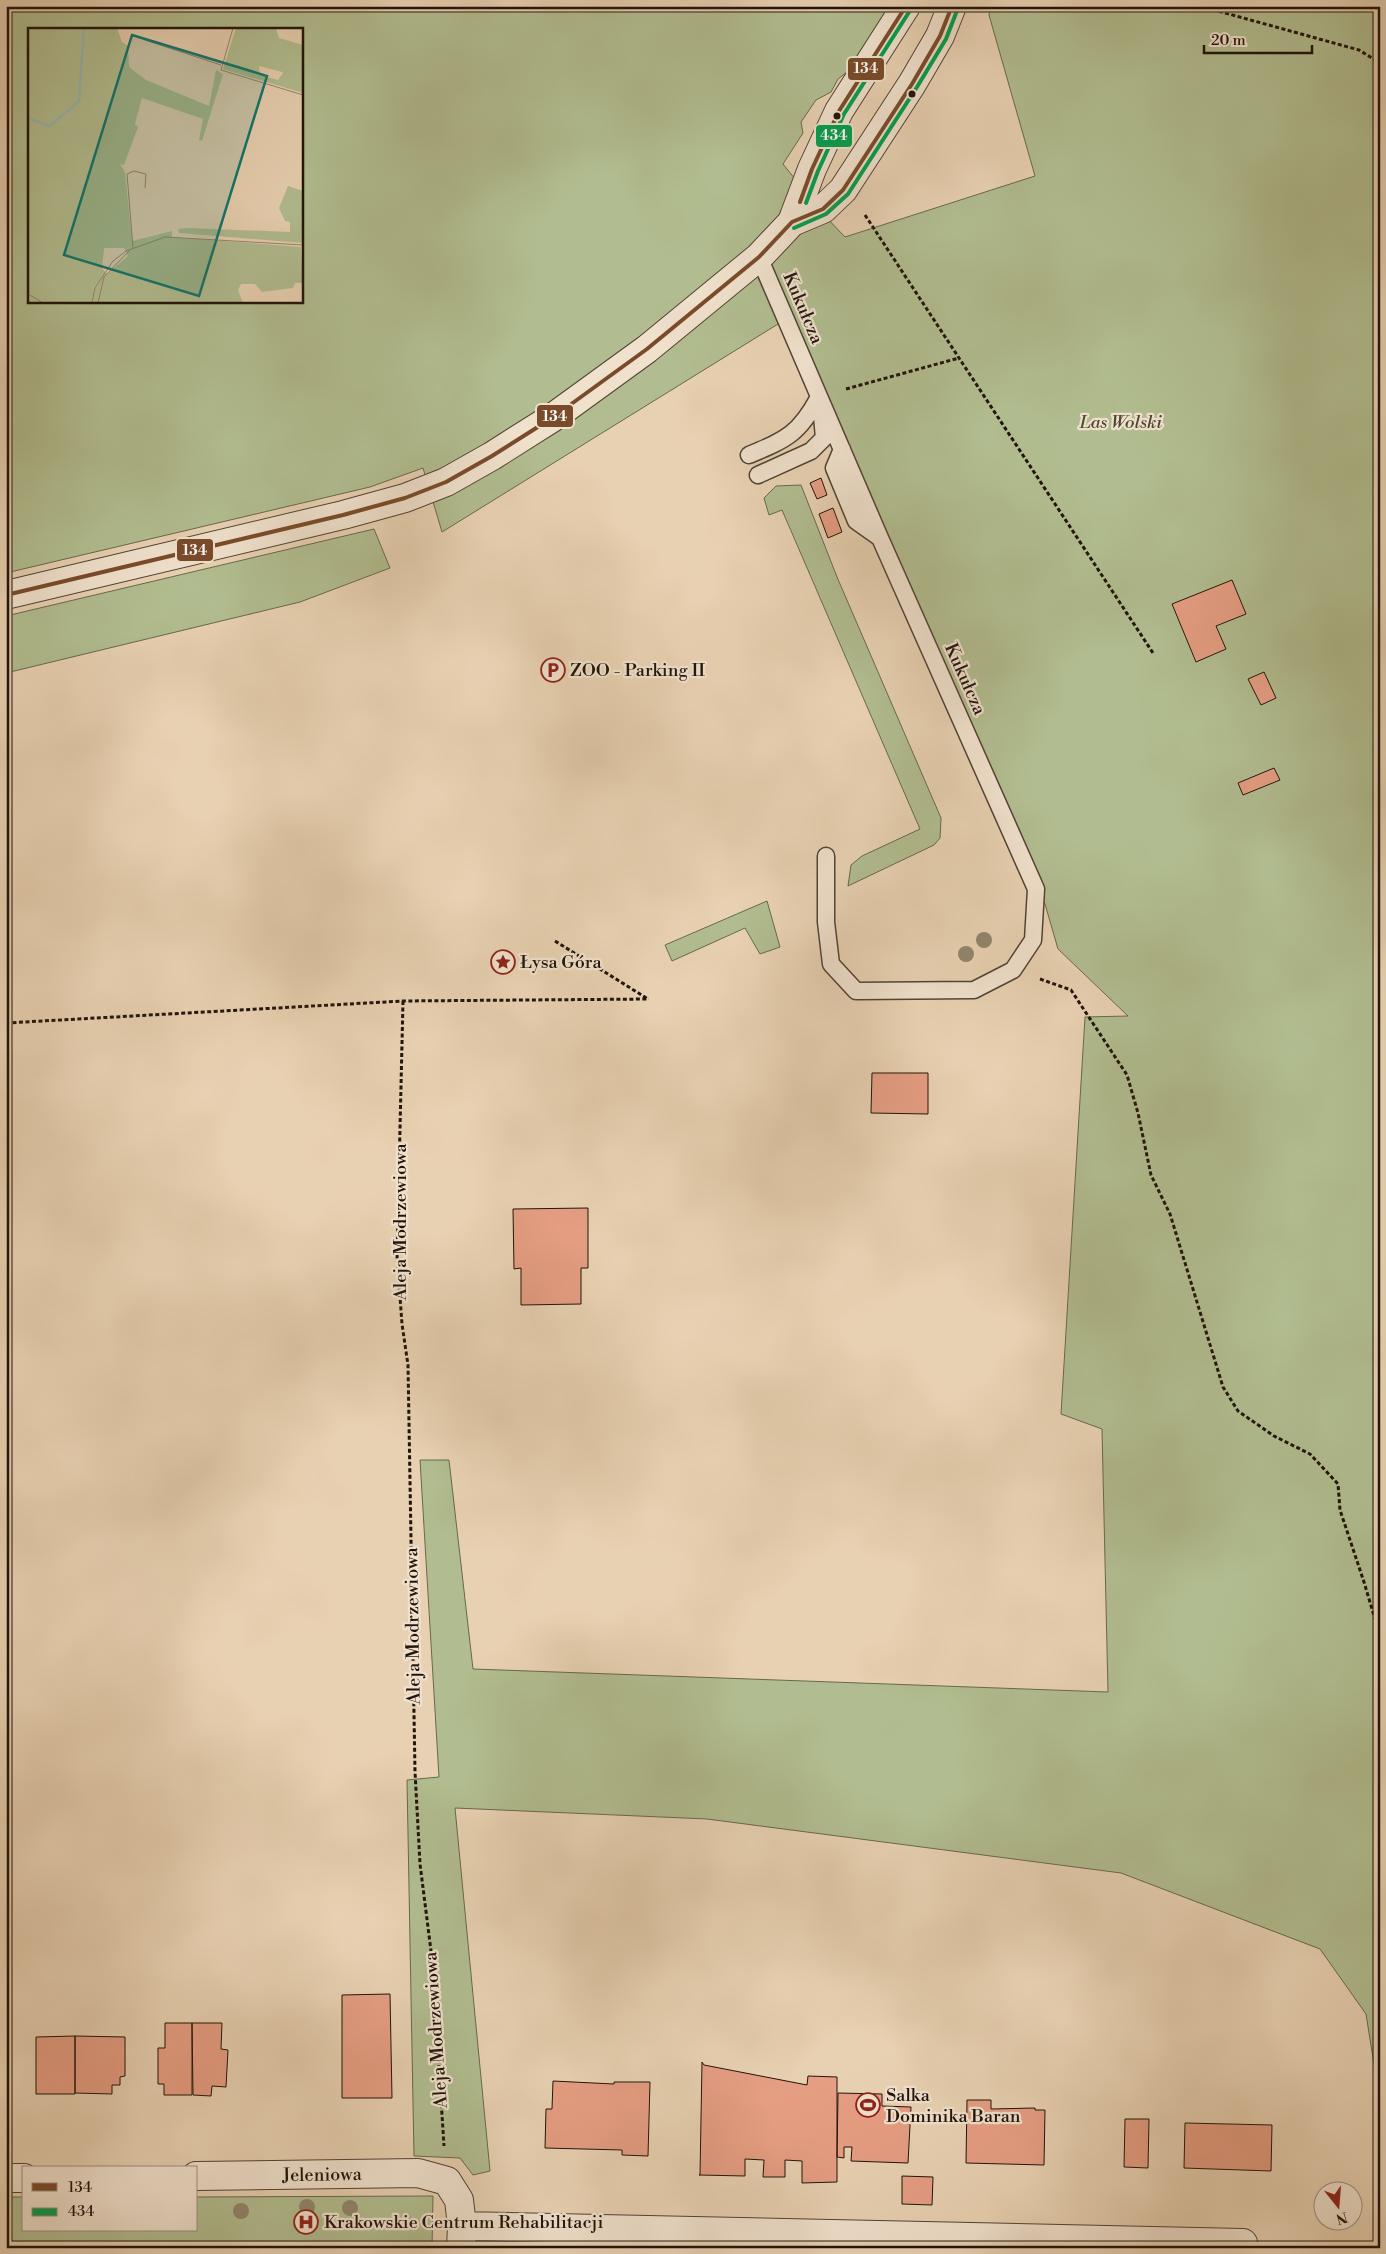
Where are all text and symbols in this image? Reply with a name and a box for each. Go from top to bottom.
scale bar [1204,22,1311,54]
inset map [28,28,302,302]
text: 20 m [1211,31,1246,50]
line badge: 134 [847,57,885,81]
text: 134 [854,60,878,78]
unlabelled marker [907,89,917,99]
unlabelled marker [832,111,842,121]
line badge: 434 [815,124,853,148]
text: 434 [820,127,848,145]
street label: Kukułcza [778,269,829,348]
line badge: 134 [536,404,574,428]
text: 134 [543,408,567,426]
park label: Las Wolski [1079,411,1163,434]
line badge: 134 [176,538,214,562]
text: 134 [183,542,207,560]
street label: Kukułcza [939,640,991,719]
parking icon: ZOO - Parking II [540,657,566,683]
place label: ZOO - Parking II [570,659,705,682]
place icon: Łysa Góra [490,949,516,975]
place label: Łysa Góra [520,951,602,974]
street label: Aleja Modrzewiowa [389,1143,412,1302]
street label: Aleja Modrzewiowa [400,1546,426,1706]
street label: Aleja Modrzewiowa [419,1950,453,2110]
place label: Salka Dominika Baran [886,2084,1021,2128]
sports icon: Salka Dominika Baran [855,2092,881,2118]
street label: Jeleniowa [281,2163,363,2187]
legend [22,2166,198,2232]
text: 134 [68,2178,92,2197]
north arrow [1314,2182,1364,2232]
text: 434 [68,2202,94,2221]
text: N [1334,2207,1349,2228]
hospital icon: Krakowskie Centrum Rehabilitacji [293,2209,319,2235]
place label: Krakowskie Centrum Rehabilitacji [324,2211,603,2234]

